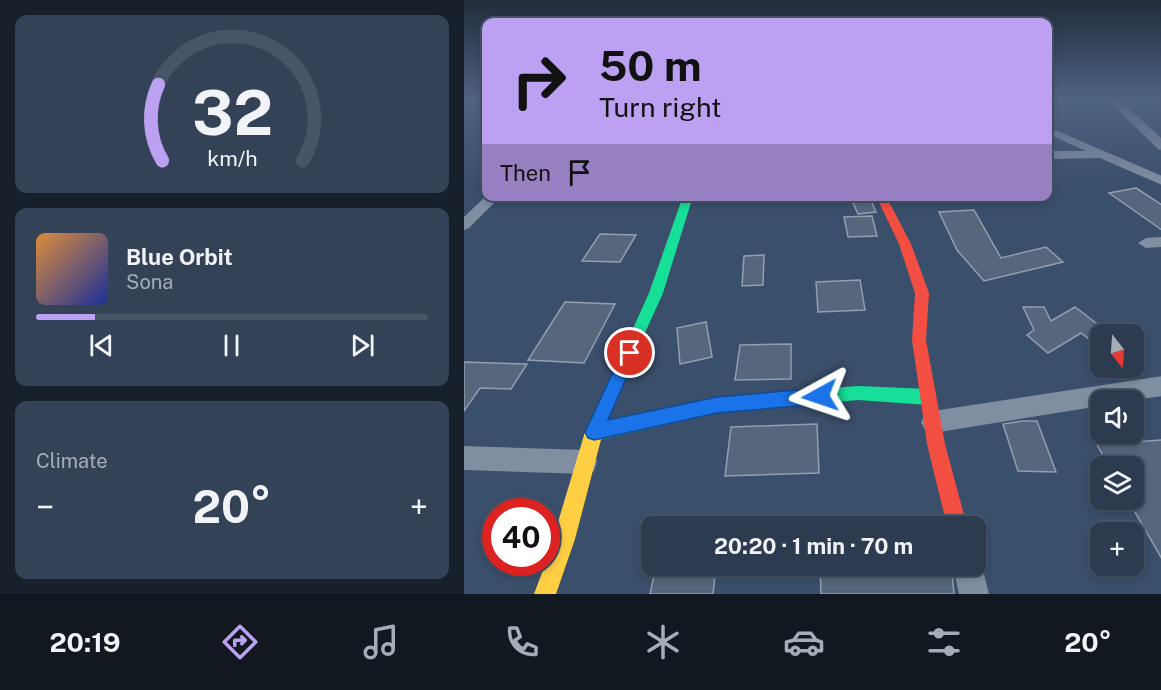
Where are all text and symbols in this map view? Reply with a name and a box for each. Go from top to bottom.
text: 50 m [599,41,702,90]
icon: right [500,42,578,120]
text: 32 [191,76,273,149]
text: Turn right [599,91,722,123]
text: km/h [207,146,257,171]
icon: arrive [563,156,596,189]
text: Then [500,160,551,186]
text: Blue Orbit [126,244,233,270]
text: Sona [126,270,173,294]
north arrow [1090,324,1144,378]
map controls [1090,324,1144,576]
pin [604,327,655,378]
icon: previous [85,329,118,362]
icon: pause [215,329,248,362]
icon: next [346,329,379,362]
icon: arrive [613,336,646,369]
position arrow [788,364,852,428]
button: sound [1090,390,1144,444]
text: Climate [36,449,108,473]
button: layers [1090,456,1144,510]
text: 20° [193,480,271,533]
text: − [36,488,54,526]
text: + [410,488,428,526]
speed limit sign: 40 [482,498,560,576]
button: + [1090,522,1144,576]
text: 20:20 · 1 min · 70 m [714,533,913,559]
icon: directions [219,621,261,663]
icon: music [360,621,402,663]
icon: phone [501,621,543,663]
icon: climate [642,621,684,663]
icon: car [783,621,825,663]
icon: filters [923,621,965,663]
text: 20:19 [49,626,121,658]
text: 20° [1064,626,1112,658]

